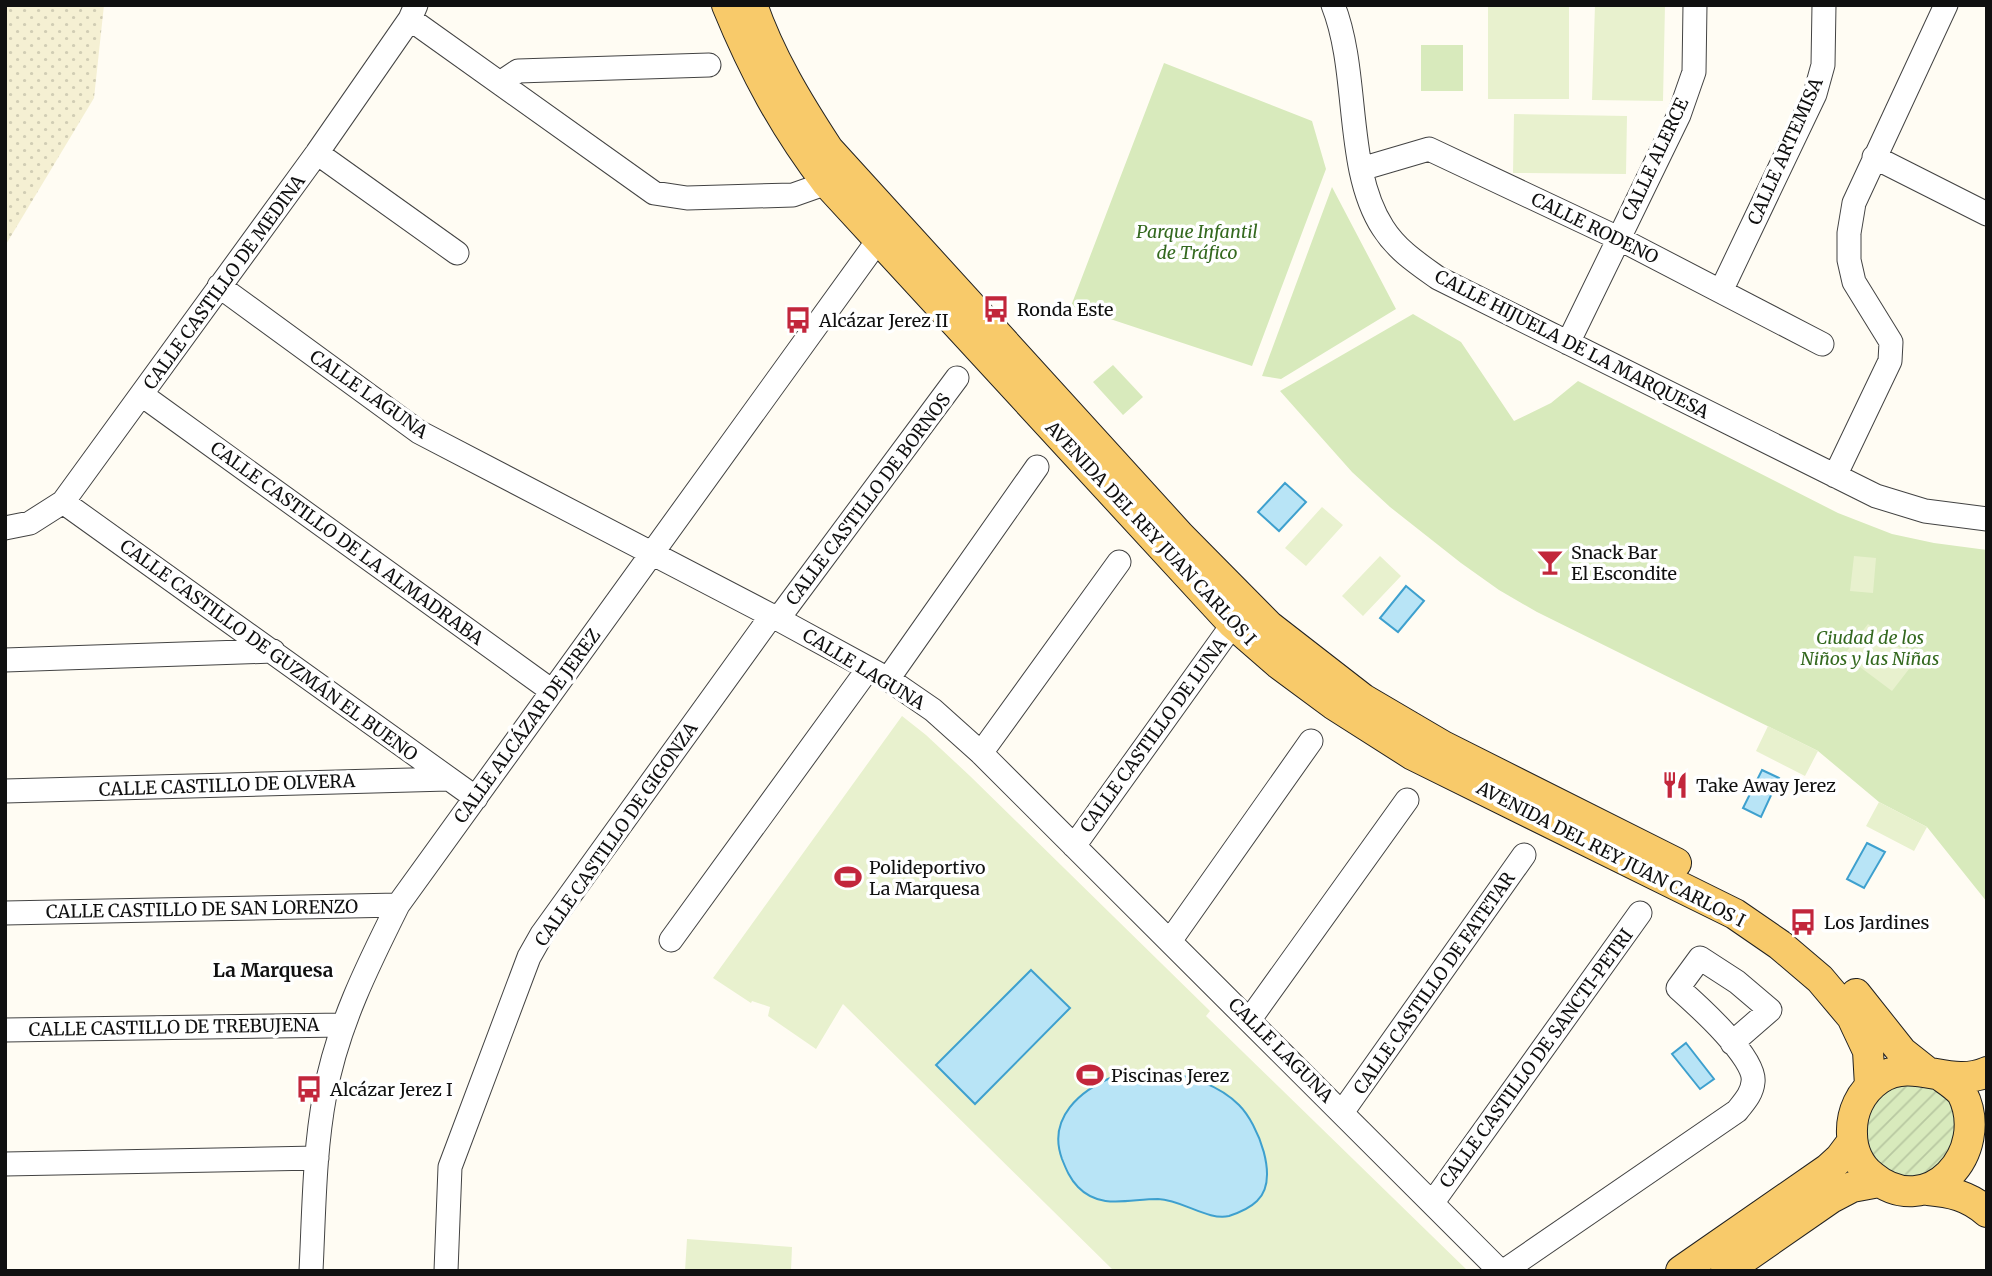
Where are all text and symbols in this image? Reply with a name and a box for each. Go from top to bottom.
street label: CALLE ARTEMISA [1742,74,1828,228]
street label: CALLE ALERCE [1617,93,1694,224]
street label: CALLE CASTILLO DE MEDINA [138,170,310,394]
street label: CALLE RODENO [1528,187,1662,269]
park label: Parque Infantil de Tráfico [1136,220,1258,264]
street label: CALLE HIJUELA DE LA MARQUESA [1431,265,1713,424]
bus stop icon: Ronda Este [981,294,1011,324]
place label: Ronda Este [1017,298,1113,321]
bus stop icon: Alcázar Jerez II [783,305,813,335]
place label: Alcázar Jerez II [818,309,949,332]
street label: CALLE LAGUNA [305,345,433,443]
street label: CALLE CASTILLO DE BORNOS [781,388,956,610]
street label: AVENIDA DEL REY JUAN CARLOS I [1040,415,1261,650]
street label: CALLE CASTILLO DE LA ALMADRABA [206,436,488,650]
street label: CALLE CASTILLO DE GUZMÁN EL BUENO [116,534,422,766]
place label: Snack Bar El Escondite [1571,541,1677,585]
bar icon: Snack Bar El Escondite [1535,547,1565,577]
street label: CALLE LAGUNA [799,623,930,715]
street label: CALLE ALCÁZAR DE JEREZ [449,624,605,828]
park label: Ciudad de los Niños y las Niñas [1801,626,1939,670]
street label: CALLE CASTILLO DE LUNA [1075,633,1232,837]
street label: CALLE CASTILLO DE GIGONZA [530,717,703,951]
street label: CALLE CASTILLO DE OLVERA [98,769,356,801]
restaurant icon: Take Away Jerez [1660,770,1690,800]
place label: Take Away Jerez [1696,774,1836,797]
street label: AVENIDA DEL REY JUAN CARLOS I [1472,776,1749,932]
place label: Polideportivo La Marquesa [869,856,986,900]
sports icon: Polideportivo La Marquesa [833,862,863,892]
street label: CALLE CASTILLO DE FATETAR [1348,867,1520,1099]
street label: CALLE CASTILLO DE SAN LORENZO [46,895,358,923]
bus stop icon: Los Jardines [1788,907,1818,937]
place label: Los Jardines [1824,911,1930,934]
street label: CALLE CASTILLO DE SANCTI-PETRI [1434,924,1638,1192]
district label: La Marquesa [213,958,334,982]
street label: CALLE LAGUNA [1224,993,1338,1107]
street label: CALLE CASTILLO DE TREBUJENA [28,1013,320,1041]
sports icon: Piscinas Jerez [1075,1060,1105,1090]
place label: Piscinas Jerez [1111,1064,1229,1087]
bus stop icon: Alcázar Jerez I [294,1074,324,1104]
place label: Alcázar Jerez I [329,1078,453,1101]

